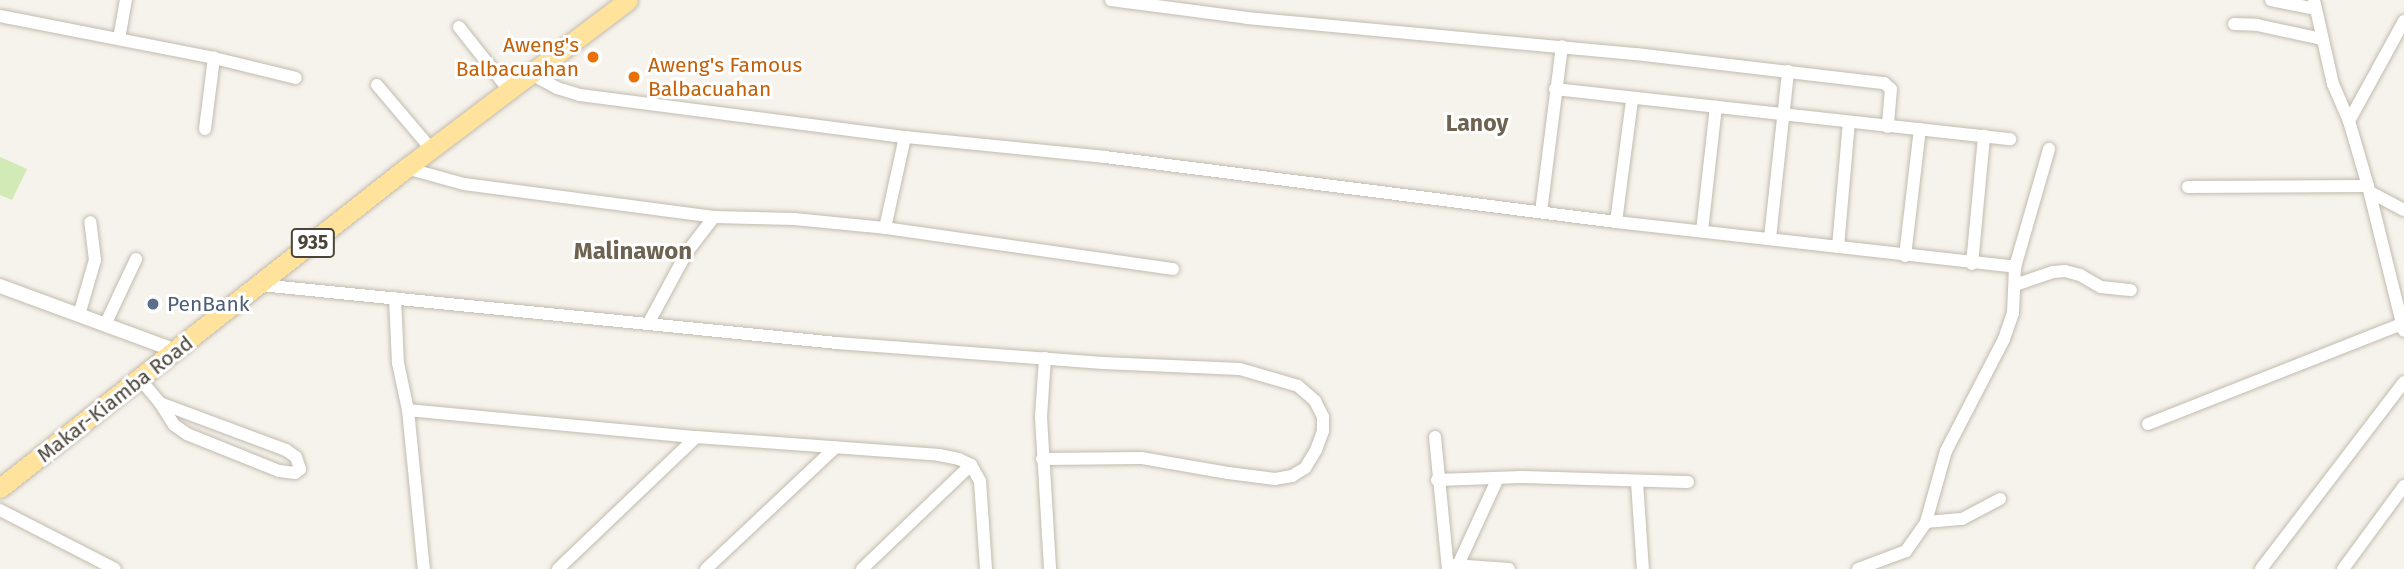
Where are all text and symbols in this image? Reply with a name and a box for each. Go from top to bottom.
place label: Aweng's Balbacuahan [456,32,579,82]
marker: Aweng's Balbacuahan [585,49,601,65]
place label: Aweng's Famous Balbacuahan [648,52,802,102]
marker: Aweng's Famous Balbacuahan [626,69,642,85]
district label: Lanoy [1446,109,1508,137]
road number: 935 [290,228,336,258]
district label: Malinawon [574,238,692,266]
place label: PenBank [167,291,250,317]
marker: PenBank [145,296,161,312]
street label: Makar-Kiamba Road [32,330,198,468]

